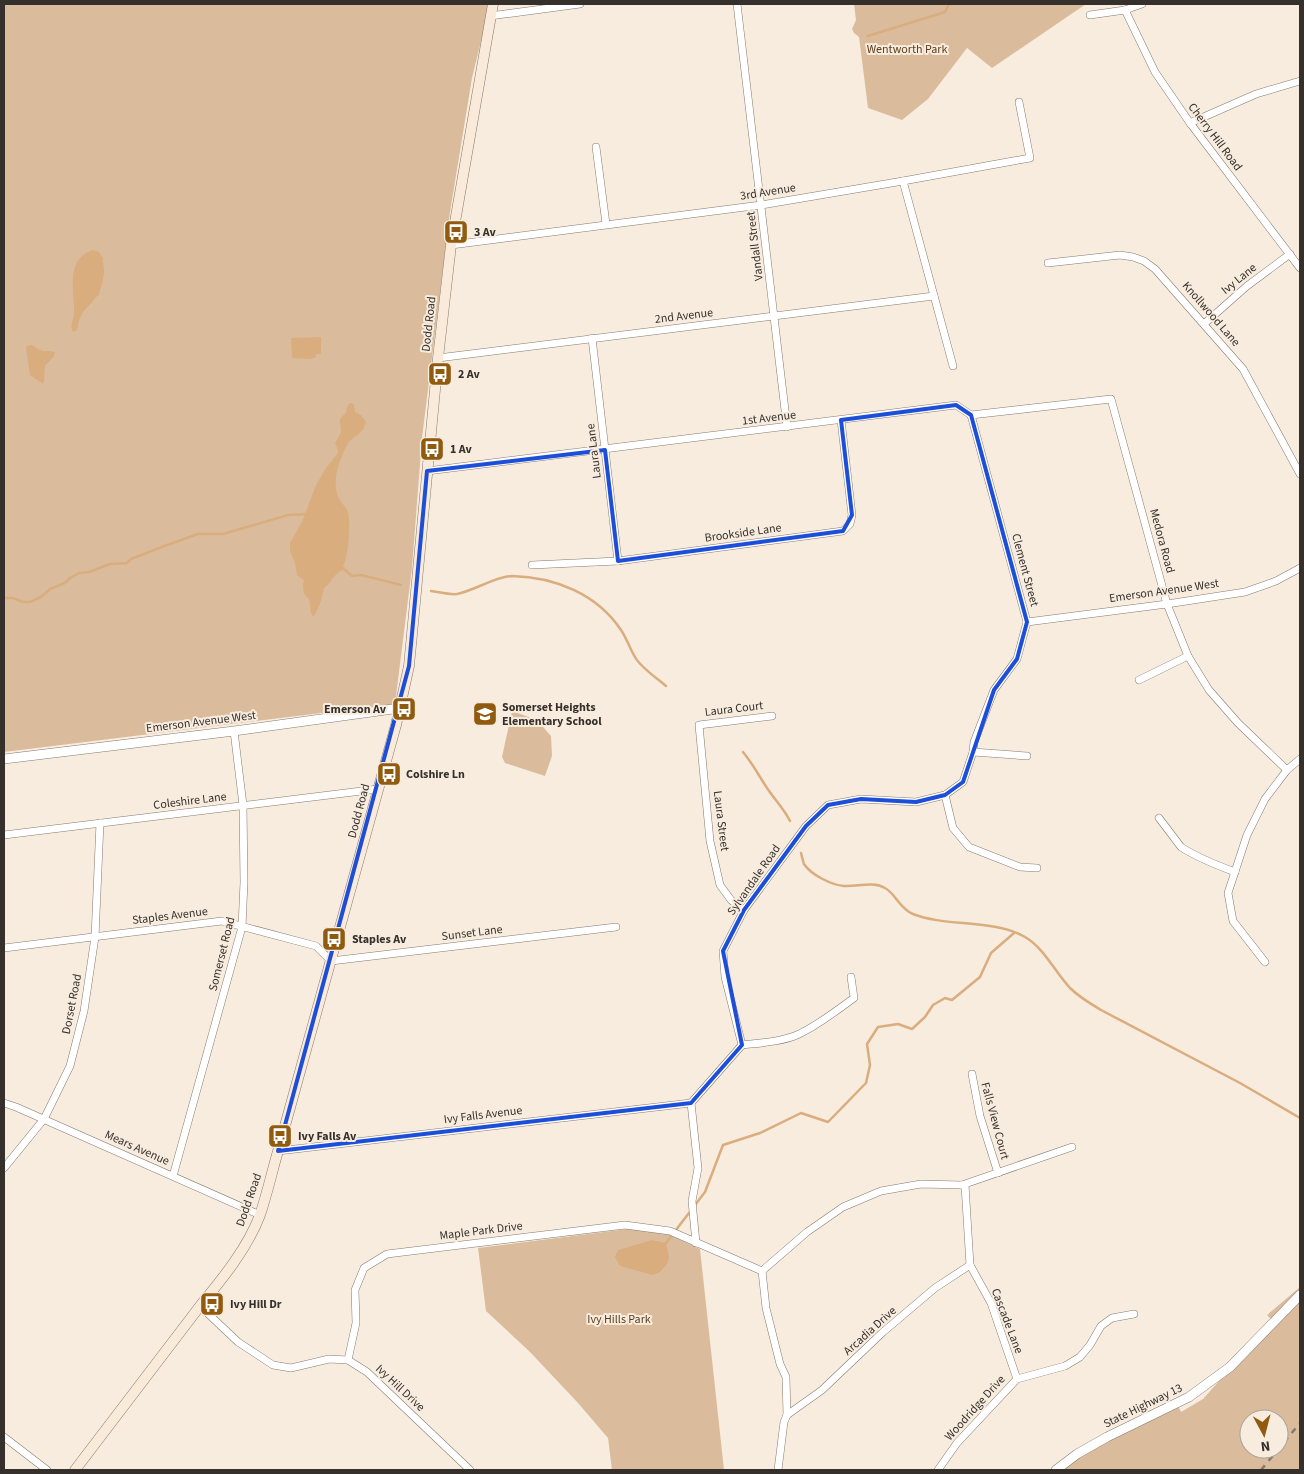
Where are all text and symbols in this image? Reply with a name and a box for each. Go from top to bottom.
park label: Wentworth Park [867,41,947,58]
street label: Cherry Hill Road [1184,100,1246,174]
street label: 3rd Avenue [739,179,797,205]
street label: Vandall Street [742,210,768,282]
bus stop icon: 3 Av [443,219,469,245]
place label: 3 Av [474,224,496,241]
street label: Ivy Lane [1218,259,1260,299]
street label: Knollwood Lane [1178,278,1244,350]
street label: Dodd Road [418,296,440,352]
street label: 2nd Avenue [654,304,714,328]
bus stop icon: 2 Av [427,361,453,387]
place label: 2 Av [458,366,480,383]
street label: 1st Avenue [741,406,797,430]
street label: Laura Lane [582,423,606,479]
bus stop icon: 1 Av [419,436,445,462]
place label: 1 Av [450,441,472,458]
street label: Medora Road [1145,507,1179,575]
street label: Brookside Lane [703,519,783,547]
street label: Clement Street [1007,532,1043,608]
street label: Emerson Avenue West [1108,575,1220,607]
bus stop icon: Emerson Av [391,696,417,722]
street label: Laura Court [704,697,764,721]
place label: Somerset Heights Elementary School [502,699,602,730]
place label: Emerson Av [324,701,387,718]
school or university icon: Somerset Heights Elementary School [472,701,498,727]
street label: Emerson Avenue West [145,707,257,737]
bus stop icon: Colshire Ln [376,761,402,787]
place label: Colshire Ln [406,766,465,783]
street label: Dodd Road [344,782,374,840]
street label: Coleshire Lane [152,788,228,814]
street label: Laura Street [709,790,733,852]
street label: Sylvandale Road [723,841,785,919]
street label: Staples Avenue [131,903,209,929]
street label: Somerset Road [205,915,239,993]
street label: Sunset Lane [441,921,503,945]
bus stop icon: Staples Av [321,926,347,952]
place label: Staples Av [352,931,407,948]
street label: Dorset Road [58,972,86,1036]
street label: Falls View Court [977,1080,1013,1162]
street label: Ivy Falls Avenue [443,1102,523,1128]
bus stop icon: Ivy Falls Av [267,1123,293,1149]
street label: Mears Avenue [102,1126,172,1170]
place label: Ivy Falls Av [298,1128,357,1145]
street label: Dodd Road [232,1171,266,1229]
street label: Maple Park Drive [438,1217,524,1245]
street label: Cascade Lane [987,1286,1027,1356]
bus stop icon: Ivy Hill Dr [199,1291,225,1317]
place label: Ivy Hill Dr [230,1296,282,1313]
street label: Arcadia Drive [840,1303,900,1359]
park label: Ivy Hills Park [587,1311,651,1328]
street label: Ivy Hill Drive [372,1361,429,1415]
street label: Woodridge Drive [941,1371,1009,1445]
street label: State Highway 13 [1101,1380,1185,1432]
north arrow [1239,1409,1289,1459]
text: N [1260,1435,1271,1456]

